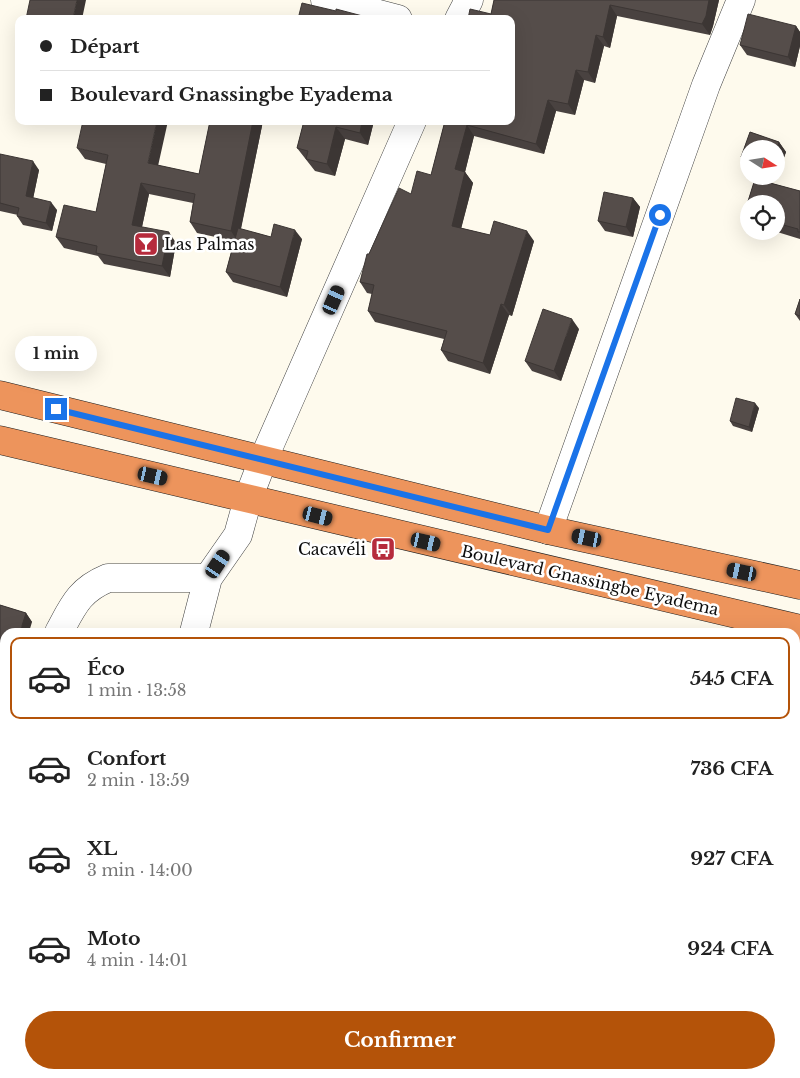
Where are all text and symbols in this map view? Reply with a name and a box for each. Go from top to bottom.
text: Départ [70,35,139,58]
text: Boulevard Gnassingbe Eyadema [70,83,393,106]
north arrow [740,140,785,185]
map controls [740,140,785,240]
button: locate [740,195,785,240]
route start [649,204,671,226]
bar icon: Las Palmas [133,231,159,257]
place label: Las Palmas [164,234,255,254]
car [321,283,346,317]
callout: 1 min [15,336,97,372]
text: 1 min [33,343,79,363]
route end [45,398,67,420]
car [136,465,169,487]
car [301,505,334,527]
car [570,528,603,548]
car [409,531,442,553]
bus stop icon: Cacavéli [370,536,396,562]
place label: Cacavéli [298,539,367,559]
street label: Boulevard Gnassingbe Eyadema [459,541,721,619]
car [203,547,232,581]
car [725,562,758,582]
icon: car [27,656,72,701]
text: Éco [87,657,125,680]
text: 545 CFA [690,667,773,690]
text: 1 min · 13:58 [87,680,186,700]
icon: car [27,746,72,791]
text: Confort [87,747,166,770]
text: 736 CFA [690,757,773,780]
text: 2 min · 13:59 [87,770,190,790]
icon: car [27,836,72,881]
text: XL [87,837,117,860]
text: 927 CFA [690,847,773,870]
text: 3 min · 14:00 [87,860,193,880]
icon: car [27,926,72,971]
text: Moto [87,927,141,950]
text: 924 CFA [687,937,773,960]
text: 4 min · 14:01 [87,950,188,970]
button: Confirmer [25,1011,775,1069]

